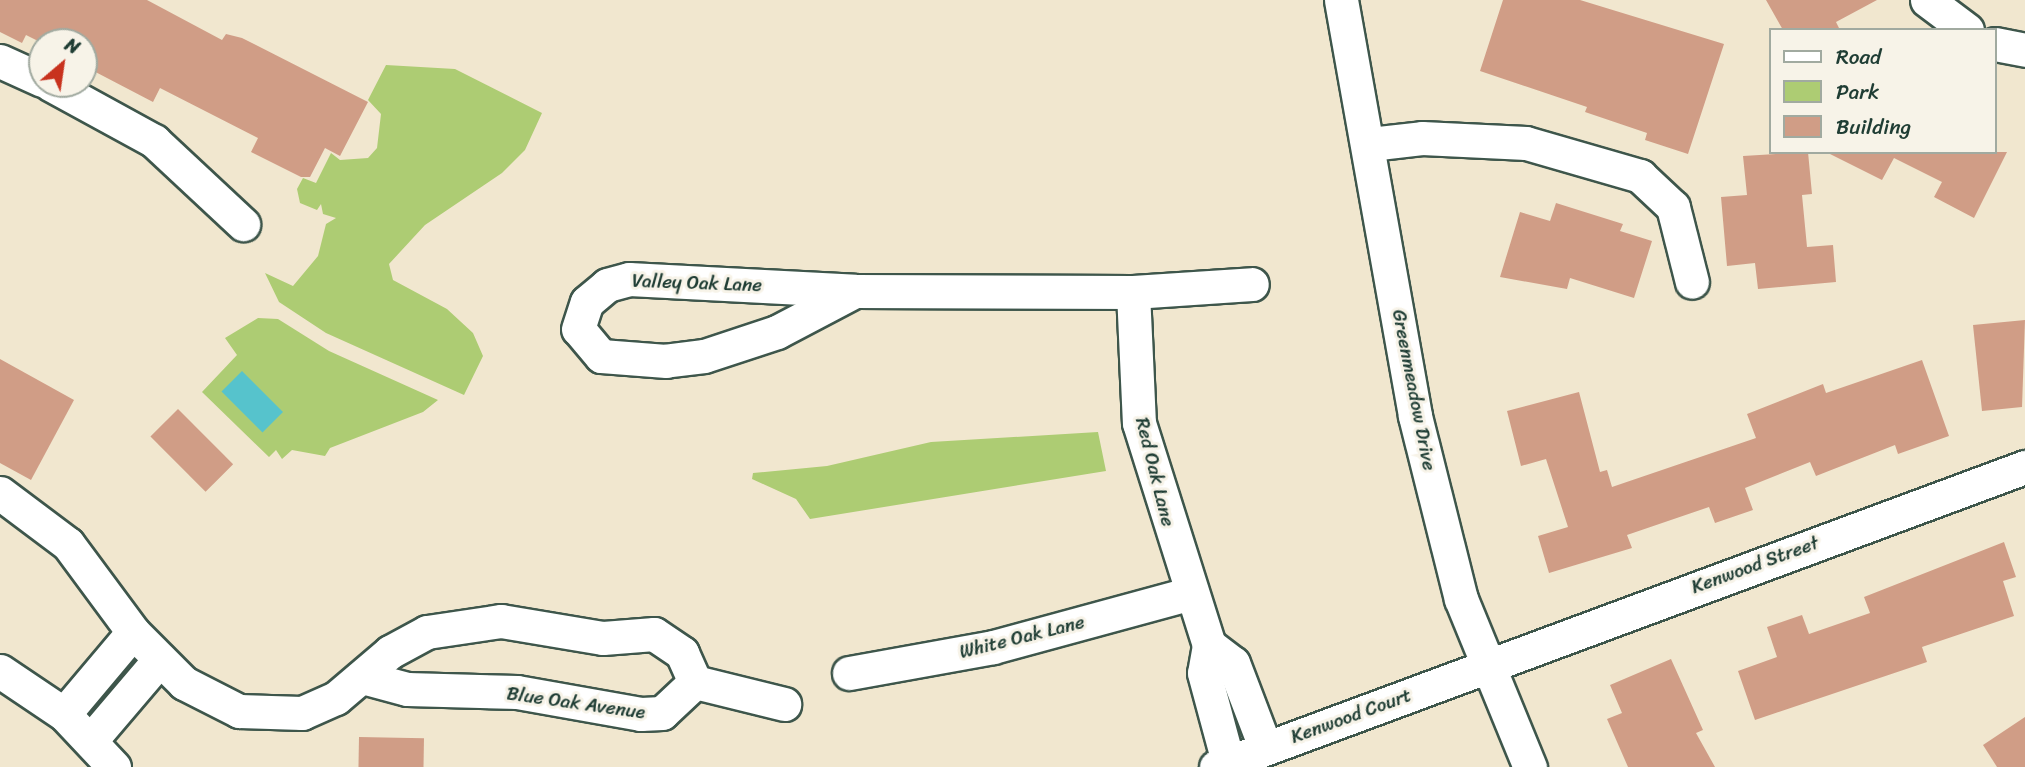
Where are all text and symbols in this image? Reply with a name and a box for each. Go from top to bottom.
north arrow [28,28,98,98]
text: N [59,28,86,64]
legend [1770,28,1997,154]
text: Road [1836,38,1881,76]
text: Park [1836,73,1879,111]
text: Building [1836,108,1911,146]
street label: Valley Oak Lane [632,269,762,297]
street label: Greenmeadow Drive [1387,308,1441,472]
street label: Red Oak Lane [1130,415,1180,529]
street label: Kenwood Street [1688,531,1822,599]
street label: White Oak Lane [957,610,1087,664]
street label: Blue Oak Avenue [505,682,647,724]
street label: Kenwood Court [1288,684,1414,748]

